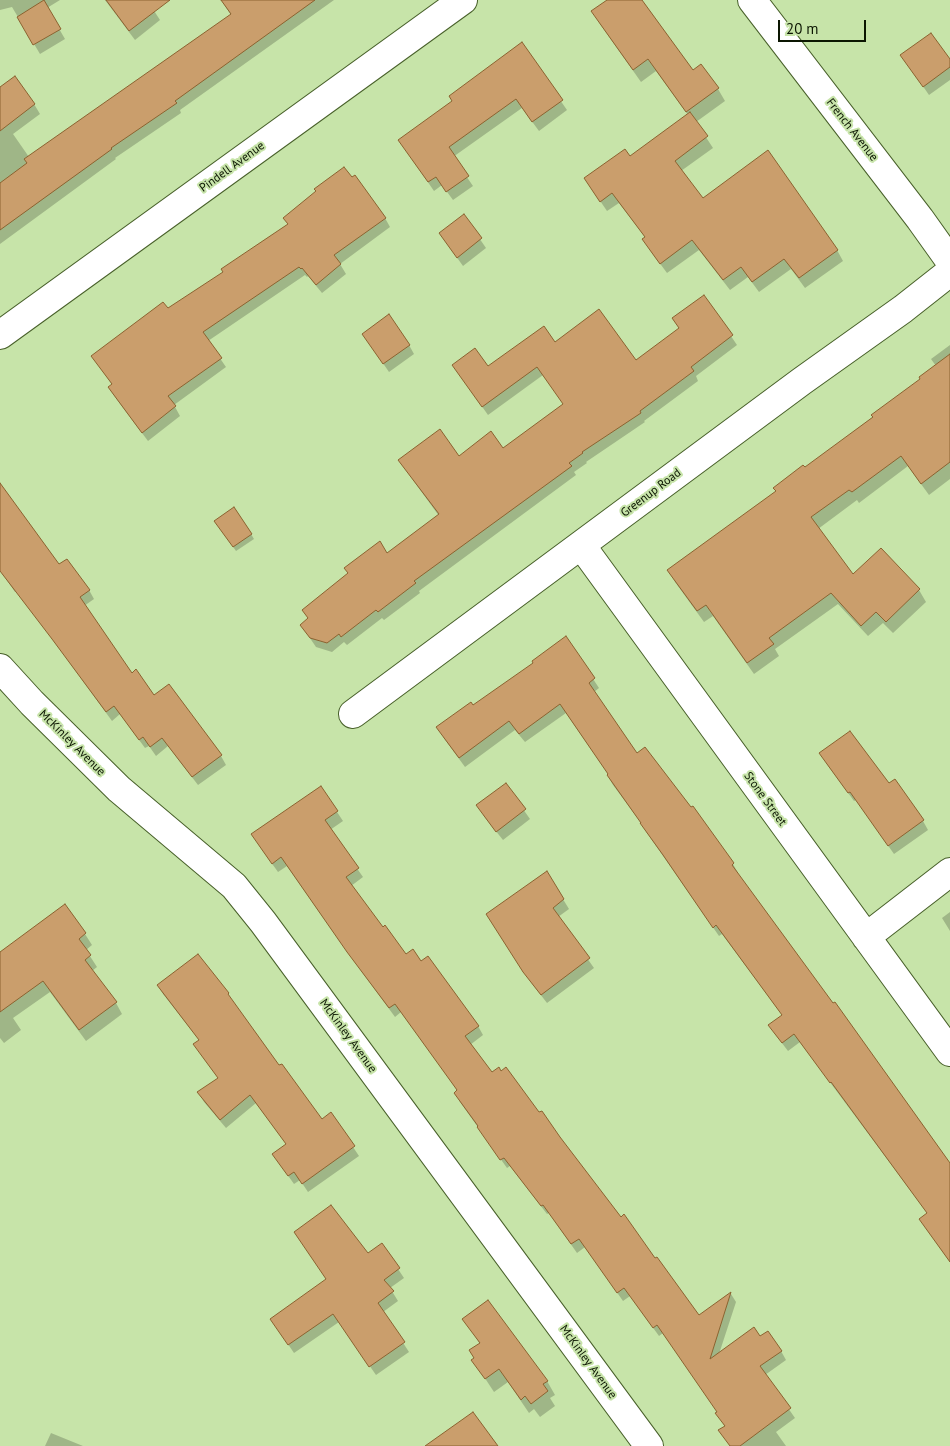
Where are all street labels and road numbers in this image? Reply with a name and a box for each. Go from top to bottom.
street label: French Avenue [823,96,881,164]
street label: Pindell Avenue [197,139,267,195]
street label: Greenup Road [618,466,684,520]
street label: McKinley Avenue [36,707,108,779]
street label: Stone Street [741,769,789,829]
street label: McKinley Avenue [316,996,380,1076]
street label: McKinley Avenue [556,1322,620,1402]

